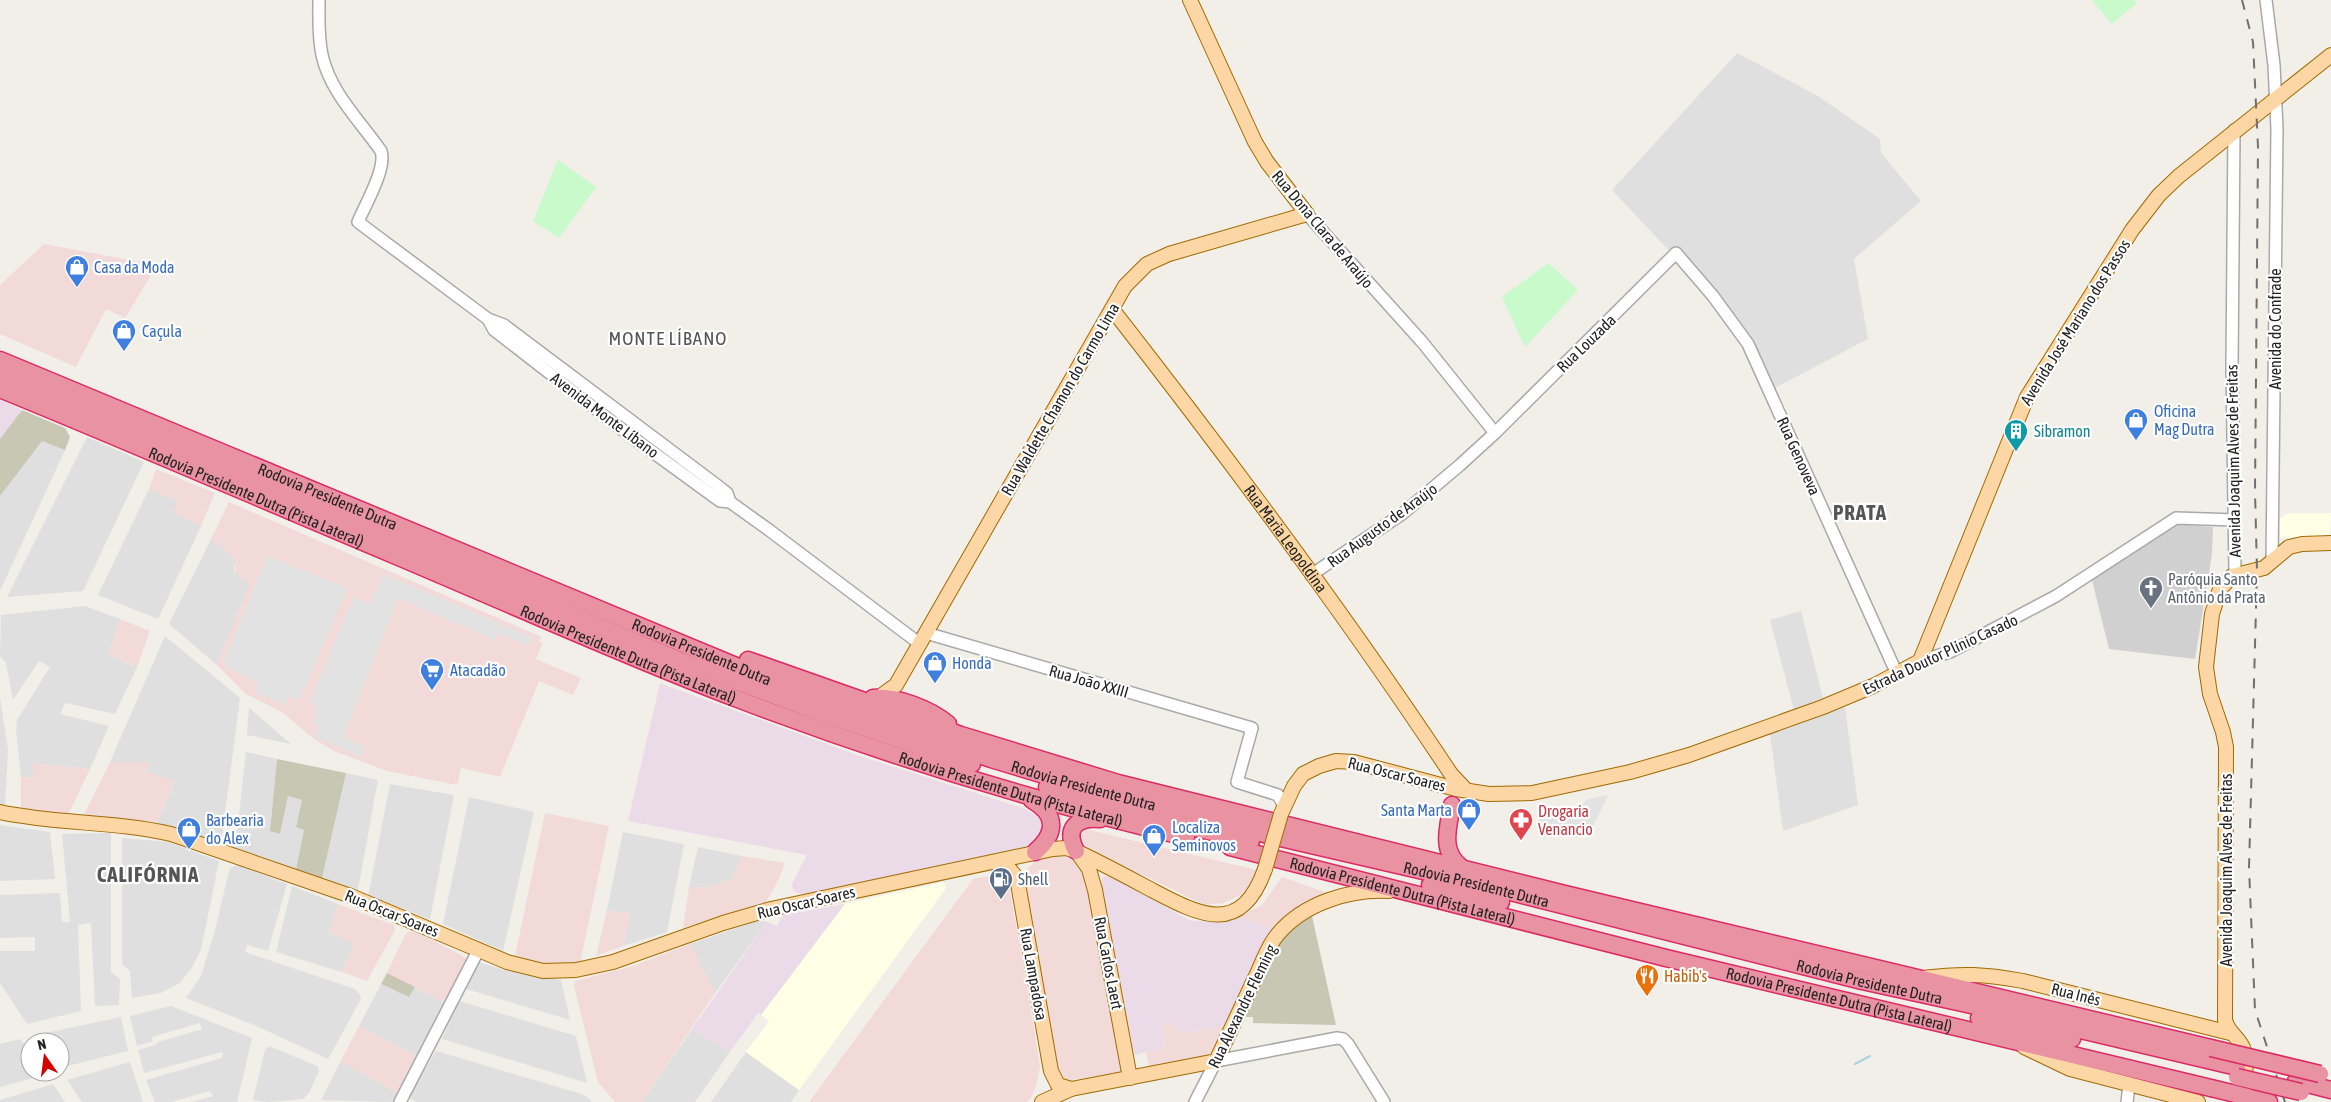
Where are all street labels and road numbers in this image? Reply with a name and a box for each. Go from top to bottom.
street label: Rua Dona Clara de Araújo [1268,167,1377,292]
street label: Avenida José Mariano dos Passos [2017,236,2134,408]
street label: Avenida do Confrade [2266,268,2284,390]
street label: Rua Waldette Chamon do Carmo Lima [997,299,1123,499]
street label: Rua Louzada [1553,310,1619,376]
street label: Avenida Joaquim Alves de Freitas [2222,364,2245,558]
street label: Avenida Monte Líbano [548,369,662,461]
street label: Rua Genoveva [1774,414,1824,498]
street label: Rodovia Presidente Dutra (Pista Lateral) [145,443,365,551]
street label: Rodovia Presidente Dutra [255,459,399,535]
street label: Rua Augusto de Araújo [1324,479,1441,572]
street label: Rua Maria Leopoldina [1241,481,1331,596]
street label: Rodovia Presidente Dutra (Pista Lateral) [518,601,739,708]
street label: Estrada Doutor Plínio Casado [1860,610,2020,698]
street label: Rodovia Presidente Dutra [629,615,774,689]
street label: Rua João XXIII [1047,661,1131,701]
street label: Rodovia Presidente Dutra (Pista Lateral) [897,748,1125,831]
street label: Rua Oscar Soares [1346,753,1448,795]
street label: Rodovia Presidente Dutra [1009,757,1158,814]
street label: Avenida Joaquim Alves de Freitas [2217,773,2236,966]
street label: Rodovia Presidente Dutra (Pista Lateral) [1288,854,1517,929]
street label: Rodovia Presidente Dutra [1402,858,1551,910]
street label: Rua Oscar Soares [755,882,857,922]
street label: Rua Oscar Soares [342,886,442,940]
street label: Rua Carlos Laert [1091,915,1127,1011]
street label: Rua Lampadosa [1016,926,1051,1022]
street label: Rua Alexandre Fleming [1204,941,1281,1071]
street label: Rodovia Presidente Dutra [1795,956,1944,1007]
street label: Rodovia Presidente Dutra (Pista Lateral) [1724,964,1954,1036]
street label: Rua Inês [2050,979,2103,1009]

